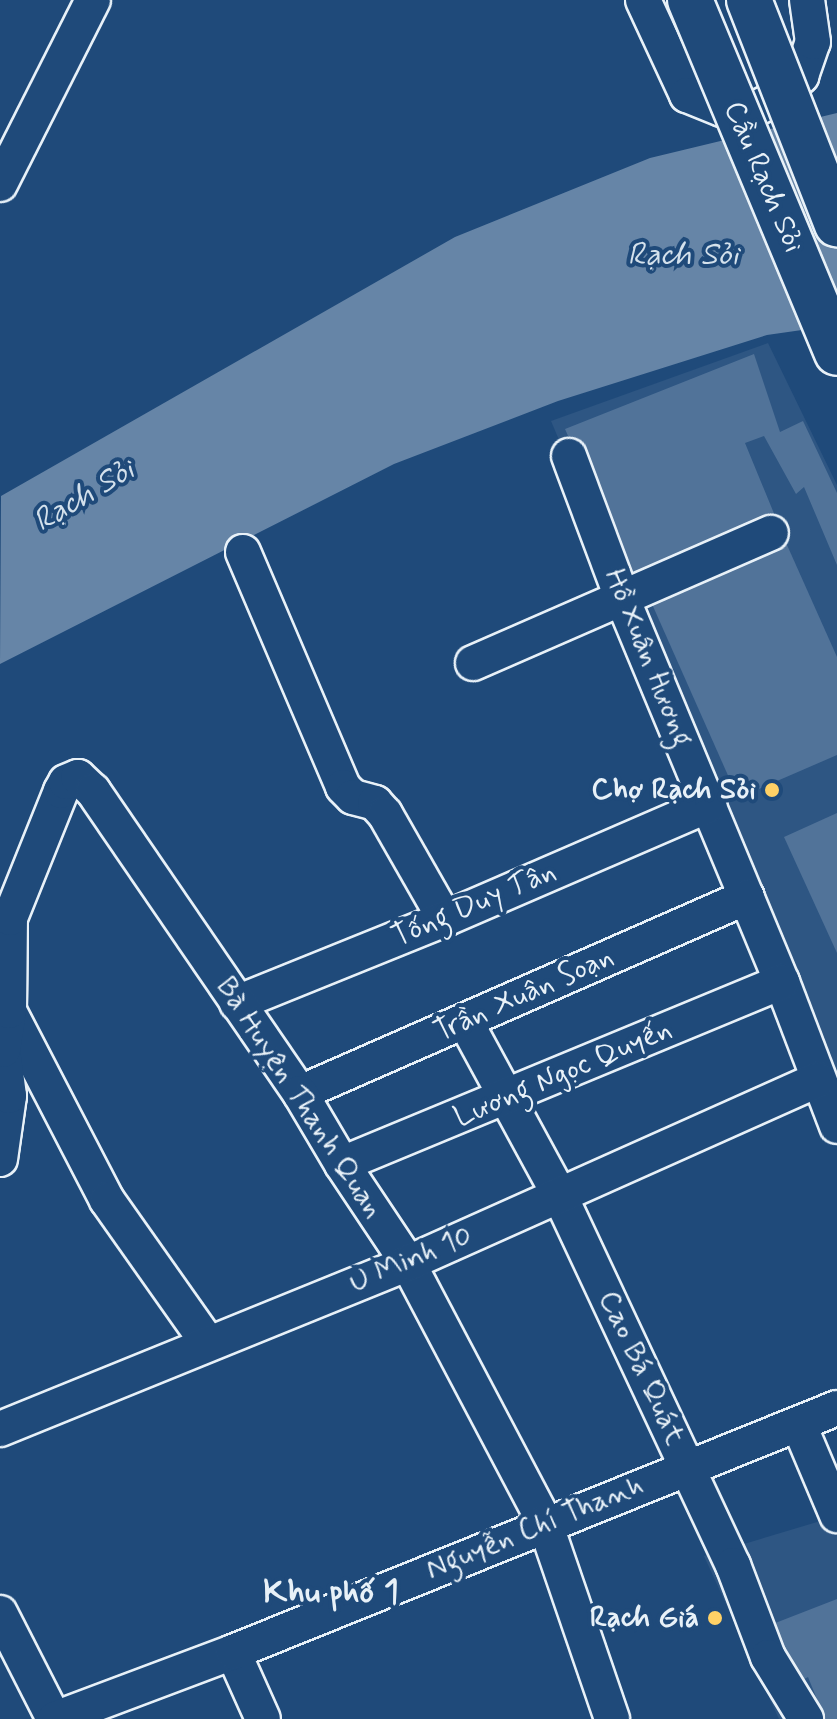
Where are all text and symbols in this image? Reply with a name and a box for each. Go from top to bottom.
street label: Cầu Rạch Sỏi [715,96,811,258]
water label: Rạch Sỏi [627,236,739,274]
water label: Rạch Sỏi [26,451,142,541]
street label: Hồ Xuân Hương [595,562,701,754]
place label: Chợ Rạch Sỏi [591,772,756,808]
marker: Chợ Rạch Sỏi [763,781,781,799]
street label: Tống Duy Tân [388,855,560,955]
street label: Trần Xuân Soạn [430,940,618,1050]
street label: Bà Huyện Thanh Quan [206,968,392,1228]
street label: Lương Ngọc Quyến [448,1011,678,1137]
street label: U Minh 10 [344,1218,478,1302]
street label: Cao Bá Quát [590,1285,692,1451]
street label: Nguyễn Chí Thanh [418,1467,652,1589]
district label: Khu phố 1 [262,1573,400,1613]
place label: Rạch Giá [590,1600,699,1636]
marker: Rạch Giá [706,1609,724,1627]

